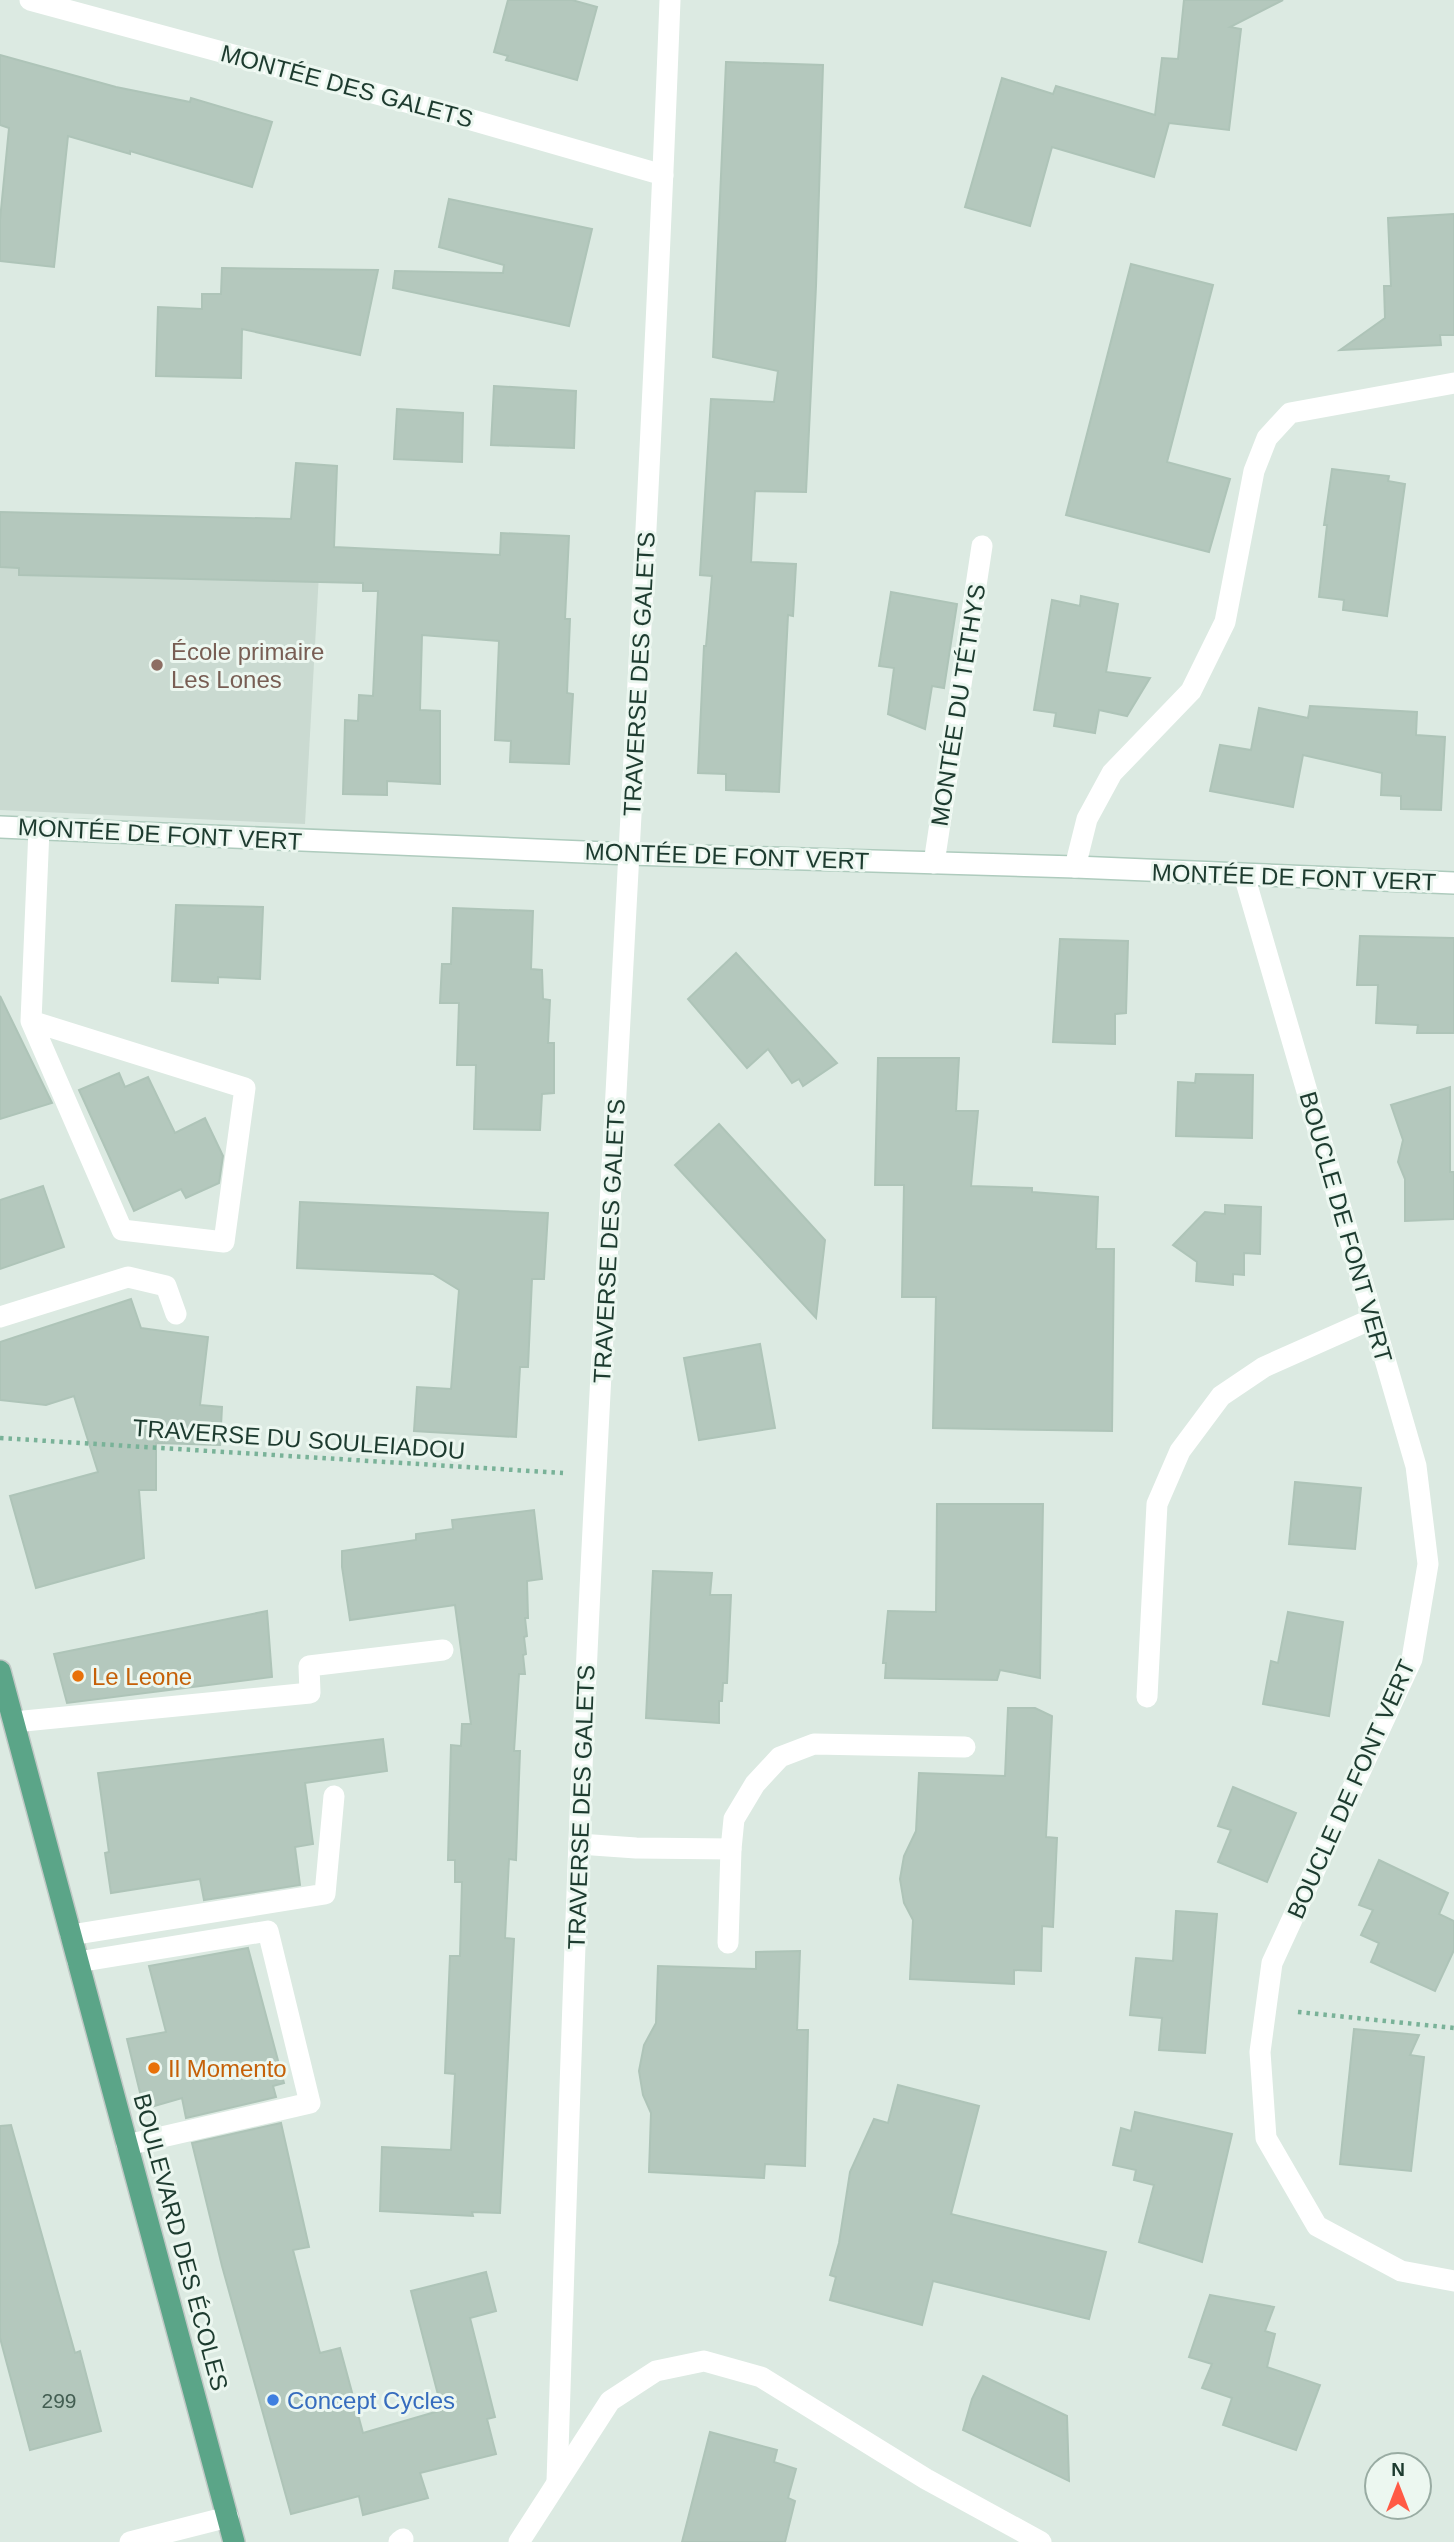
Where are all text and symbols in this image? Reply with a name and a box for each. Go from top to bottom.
street label: MONTÉE DES GALETS [218,39,476,133]
street label: TRAVERSE DES GALETS [618,531,660,817]
street label: MONTÉE DU TÉTHYS [926,582,990,828]
place label: École primaire Les Lones [171,638,324,693]
marker: École primaire Les Lones [149,657,165,673]
street label: MONTÉE DE FONT VERT [17,813,303,855]
street label: MONTÉE DE FONT VERT [584,838,870,874]
street label: MONTÉE DE FONT VERT [1151,859,1437,895]
street label: BOUCLE DE FONT VERT [1294,1088,1398,1366]
street label: TRAVERSE DES GALETS [588,1098,630,1384]
street label: TRAVERSE DU SOULEIADOU [132,1414,466,1464]
street label: BOUCLE DE FONT VERT [1282,1655,1421,1923]
place label: Le Leone [92,1663,192,1690]
street label: TRAVERSE DES GALETS [563,1664,599,1950]
marker: Le Leone [70,1668,86,1684]
place label: Il Momento [168,2055,287,2082]
marker: Il Momento [146,2060,162,2076]
street label: BOULEVARD DES ÉCOLES [128,2091,234,2393]
place label: Concept Cycles [287,2387,455,2414]
house number: 299 [41,2389,77,2412]
marker: Concept Cycles [265,2392,281,2408]
north arrow [1363,2451,1433,2521]
text: N [1391,2459,1405,2480]

